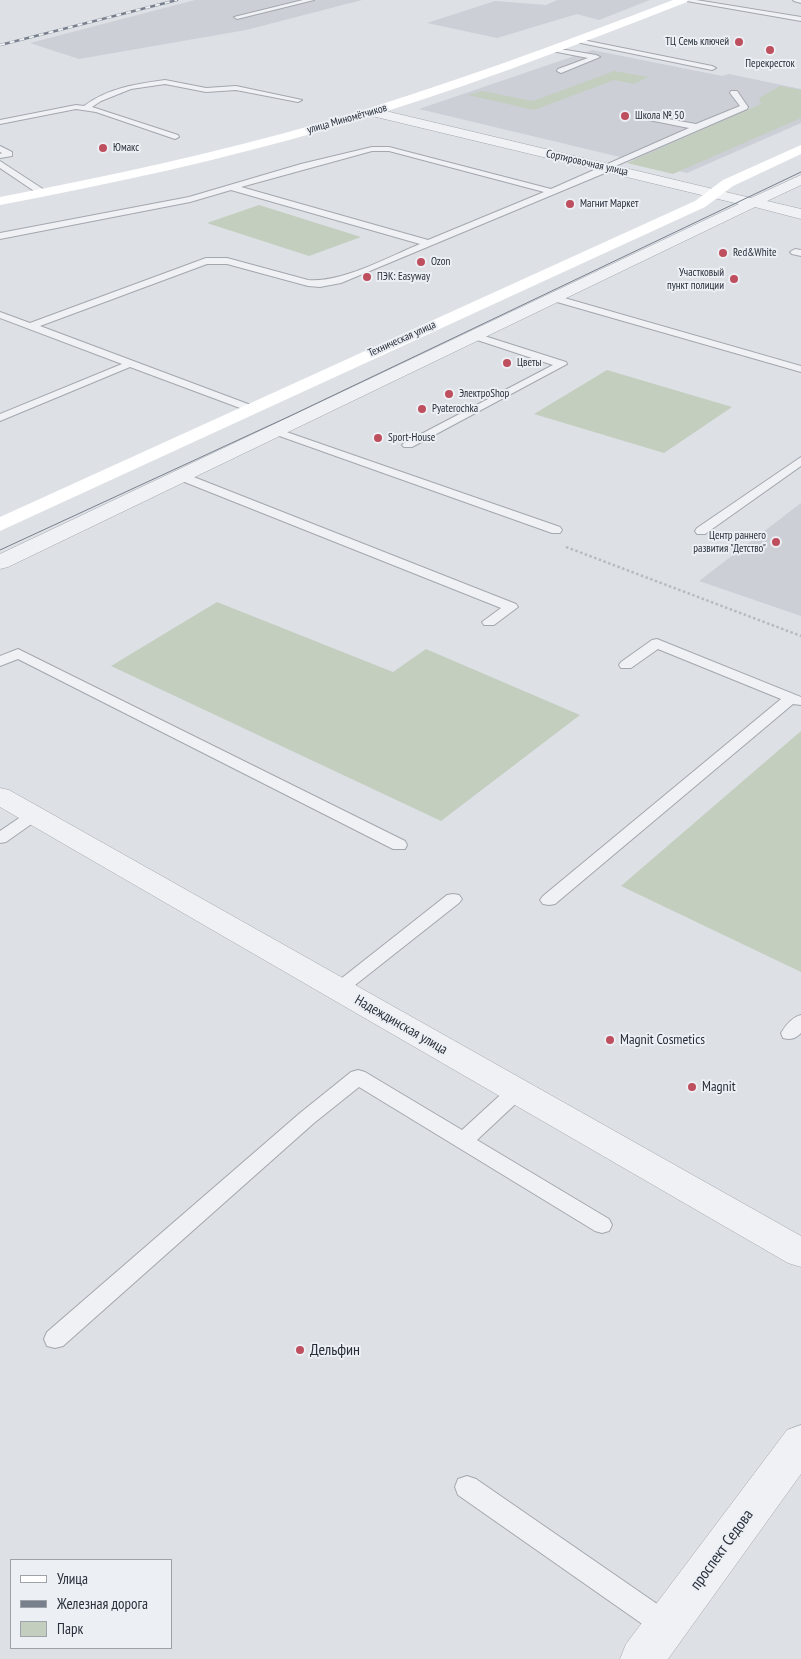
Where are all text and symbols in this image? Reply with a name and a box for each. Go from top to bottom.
place label: ТЦ Семь ключей [665,35,729,49]
marker: ТЦ Семь ключей [733,36,745,48]
marker: Перекресток [764,44,776,56]
place label: Перекресток [745,57,795,71]
street label: улица Миномётчиков [305,101,389,137]
place label: Школа № 50 [635,109,684,123]
marker: Школа № 50 [619,110,631,122]
place label: Юмакс [113,141,139,155]
marker: Юмакс [97,142,109,154]
street label: Сортировочная улица [545,147,629,179]
place label: Магнит Маркет [580,197,639,211]
marker: Магнит Маркет [564,198,576,210]
place label: Red&White [733,246,776,260]
marker: Red&White [717,247,729,259]
place label: Ozon [431,255,450,269]
marker: Ozon [415,256,427,268]
place label: Участковый пункт полиции [667,266,724,292]
place label: ПЭК: Easyway [377,270,430,284]
marker: ПЭК: Easyway [361,271,373,283]
marker: Участковый пункт полиции [728,273,740,285]
street label: Техническая улица [366,318,438,360]
place label: Цветы [517,356,541,370]
marker: Цветы [501,357,513,369]
place label: ЭлектроShop [459,387,509,401]
marker: ЭлектроShop [443,388,455,400]
place label: Pyaterochka [432,402,478,416]
marker: Pyaterochka [416,403,428,415]
place label: Sport-House [388,431,435,445]
marker: Sport-House [372,432,384,444]
place label: Центр раннего развития "Детство" [693,529,766,555]
marker: Центр раннего развития "Детство" [770,536,782,548]
street label: Надеждинская улица [352,992,450,1058]
place label: Magnit Cosmetics [620,1032,705,1048]
marker: Magnit Cosmetics [604,1034,616,1046]
place label: Magnit [702,1079,736,1095]
marker: Magnit [686,1081,698,1093]
place label: Дельфин [310,1340,360,1360]
marker: Дельфин [294,1344,306,1356]
street label: проспект Седова [686,1506,758,1594]
legend [10,1559,172,1649]
text: Улица [57,1569,88,1588]
text: Железная дорога [57,1594,148,1613]
text: Парк [57,1619,83,1638]

